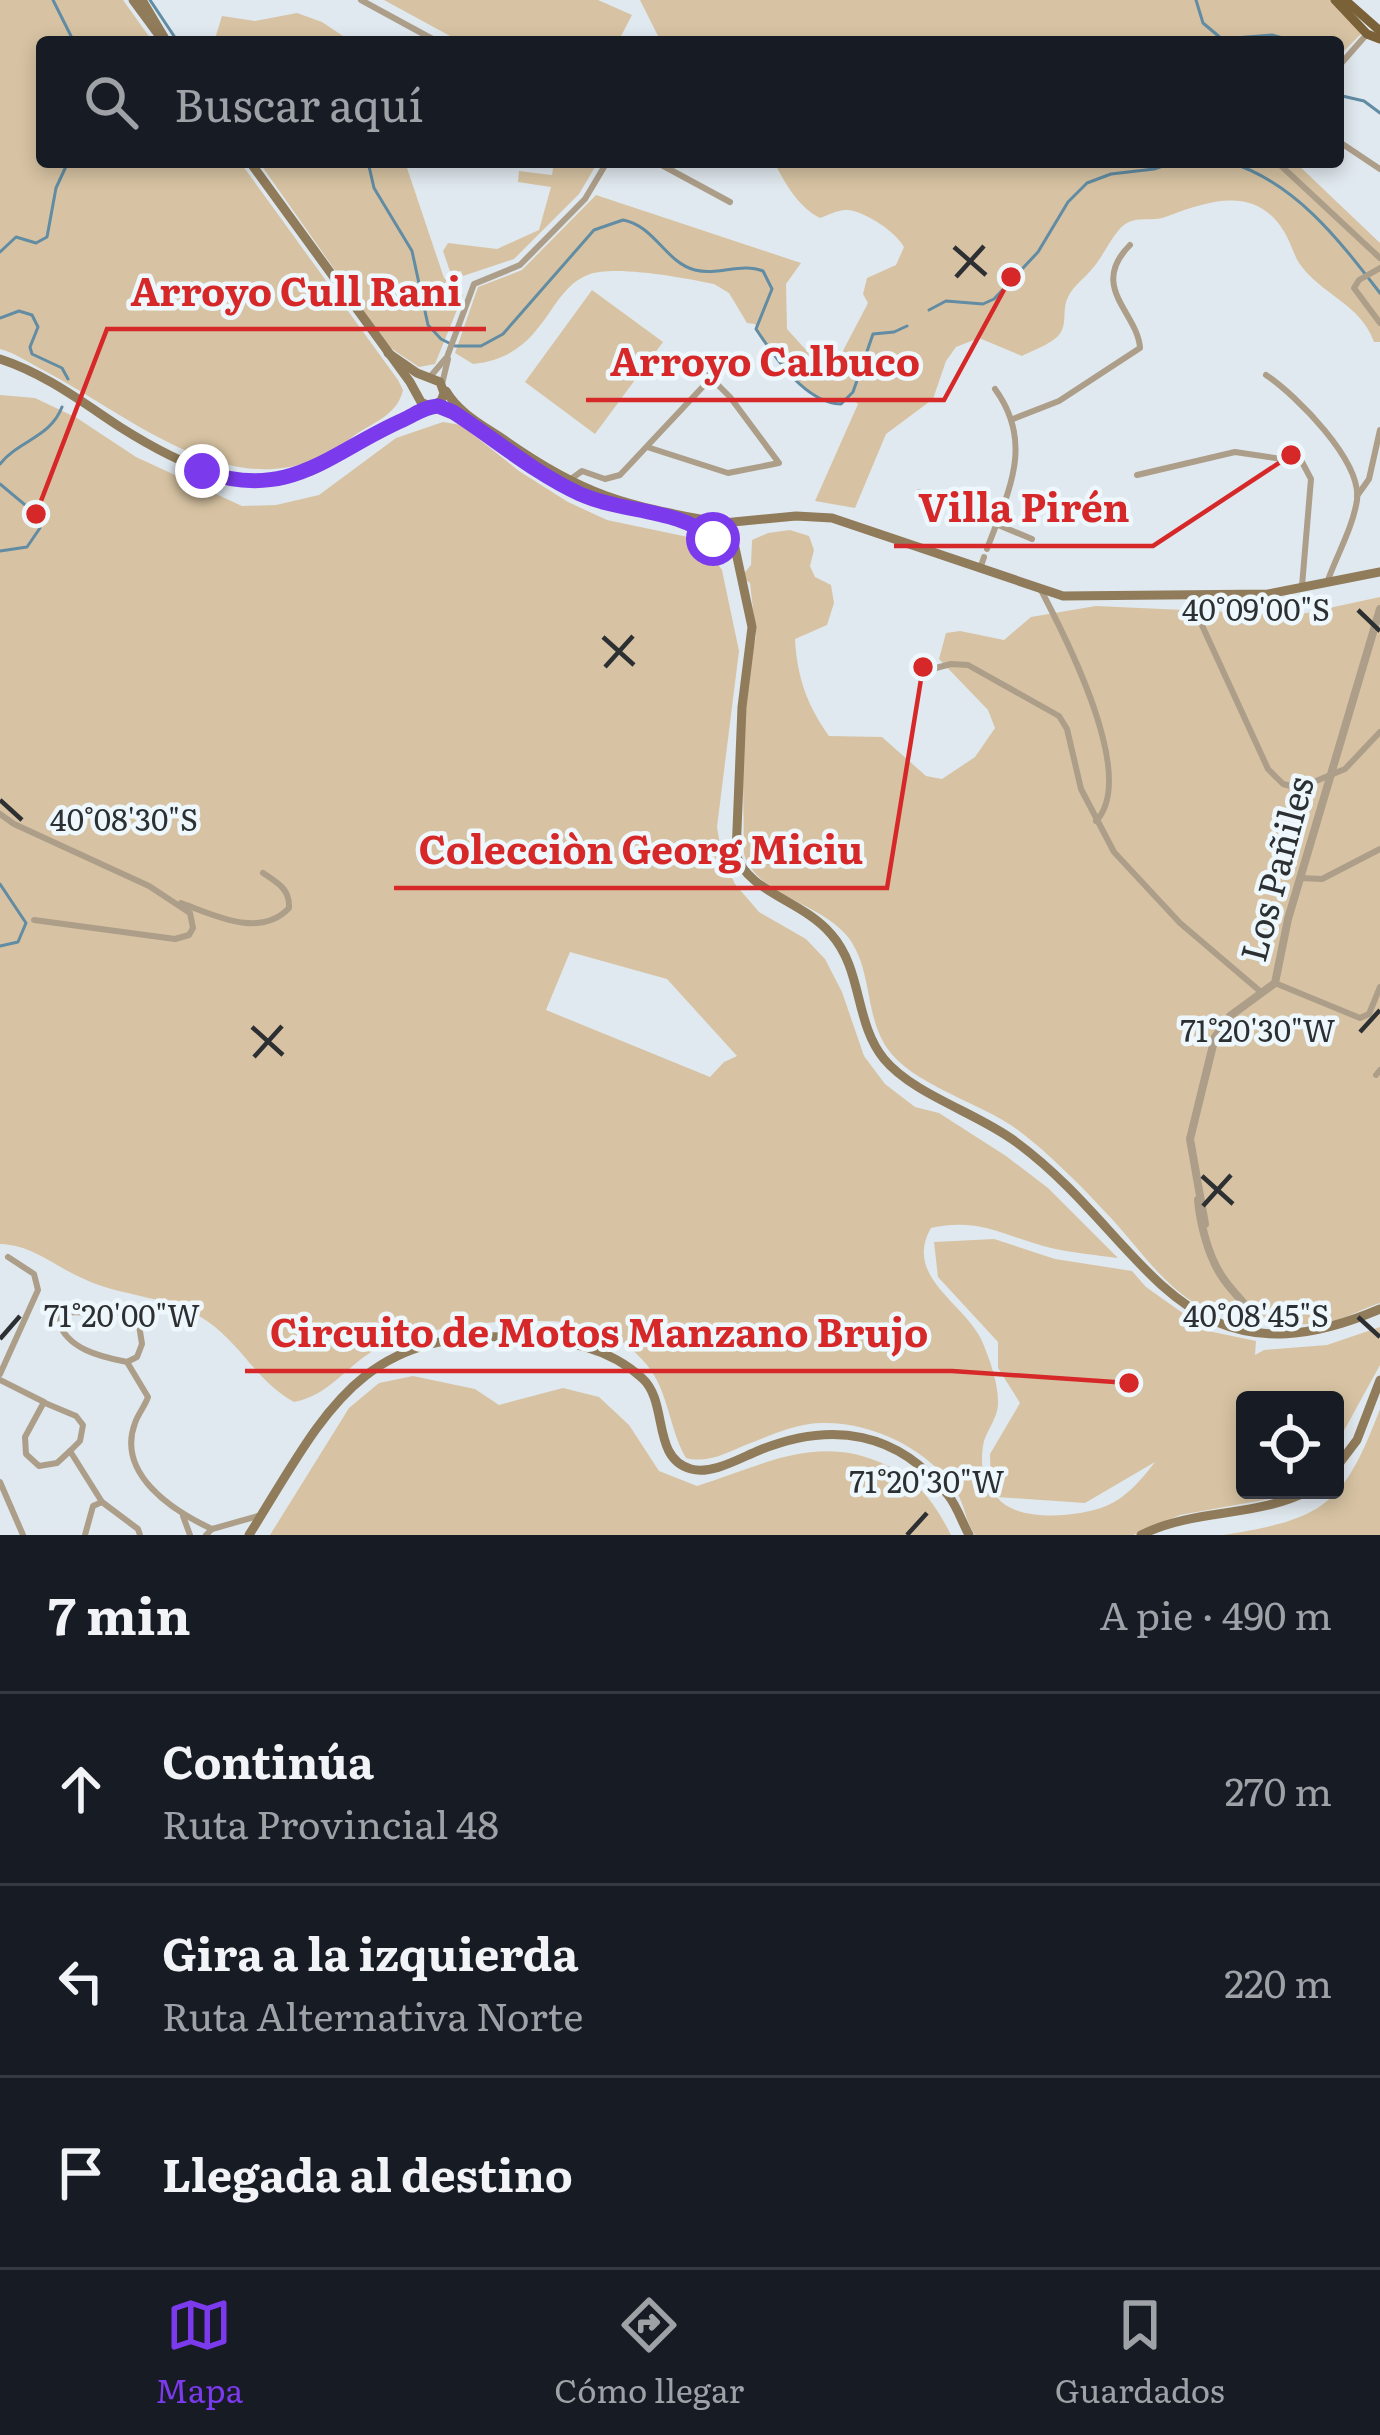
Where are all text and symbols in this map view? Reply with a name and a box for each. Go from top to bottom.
search box [36,36,1344,168]
icon: search [78,69,144,135]
text: Buscar aquí [174,69,423,136]
callout: Arroyo Cull Rani [107,254,486,329]
text: Arroyo Cull Rani [130,260,462,318]
callout: Arroyo Calbuco [586,325,944,400]
text: Arroyo Calbuco [610,330,920,388]
route end [175,444,229,498]
callout: Villa Pirén [894,471,1153,546]
text: Villa Pirén [918,476,1130,534]
route start [686,512,740,566]
text: 40°09'00"S [1182,586,1330,630]
street label: Los Pañiles [1224,770,1325,967]
text: 40°08'30"S [50,796,198,840]
callout: Colecciòn Georg Miciu [394,813,887,888]
text: Colecciòn Georg Miciu [419,818,863,876]
text: 71°20'30"W [1181,1007,1336,1051]
text: 71°20'00"W [44,1292,200,1336]
text: 40°08'45"S [1183,1292,1329,1336]
callout: Circuito de Motos Manzano Brujo [245,1296,952,1371]
text: Circuito de Motos Manzano Brujo [270,1301,928,1359]
map controls [1236,1391,1344,1499]
button: locate [1236,1391,1344,1499]
text: 71°20'30"W [850,1458,1005,1502]
text: 7 min [48,1575,191,1651]
text: A pie · 490 m [1100,1584,1332,1642]
text: Continúa [162,1726,374,1793]
icon: ahead [48,1756,114,1822]
text: 270 m [1225,1760,1332,1818]
text: Ruta Provincial 48 [162,1793,499,1851]
text: Gira a la izquierda [162,1918,578,1985]
icon: left [48,1948,114,2014]
text: 220 m [1224,1952,1332,2010]
text: Ruta Alternativa Norte [162,1985,583,2043]
text: Llegada al destino [162,2139,573,2206]
icon: arrive [48,2140,114,2206]
tab: Mapa [155,2292,243,2413]
tab: Cómo llegar [554,2292,744,2413]
tab: Guardados [1055,2292,1225,2413]

